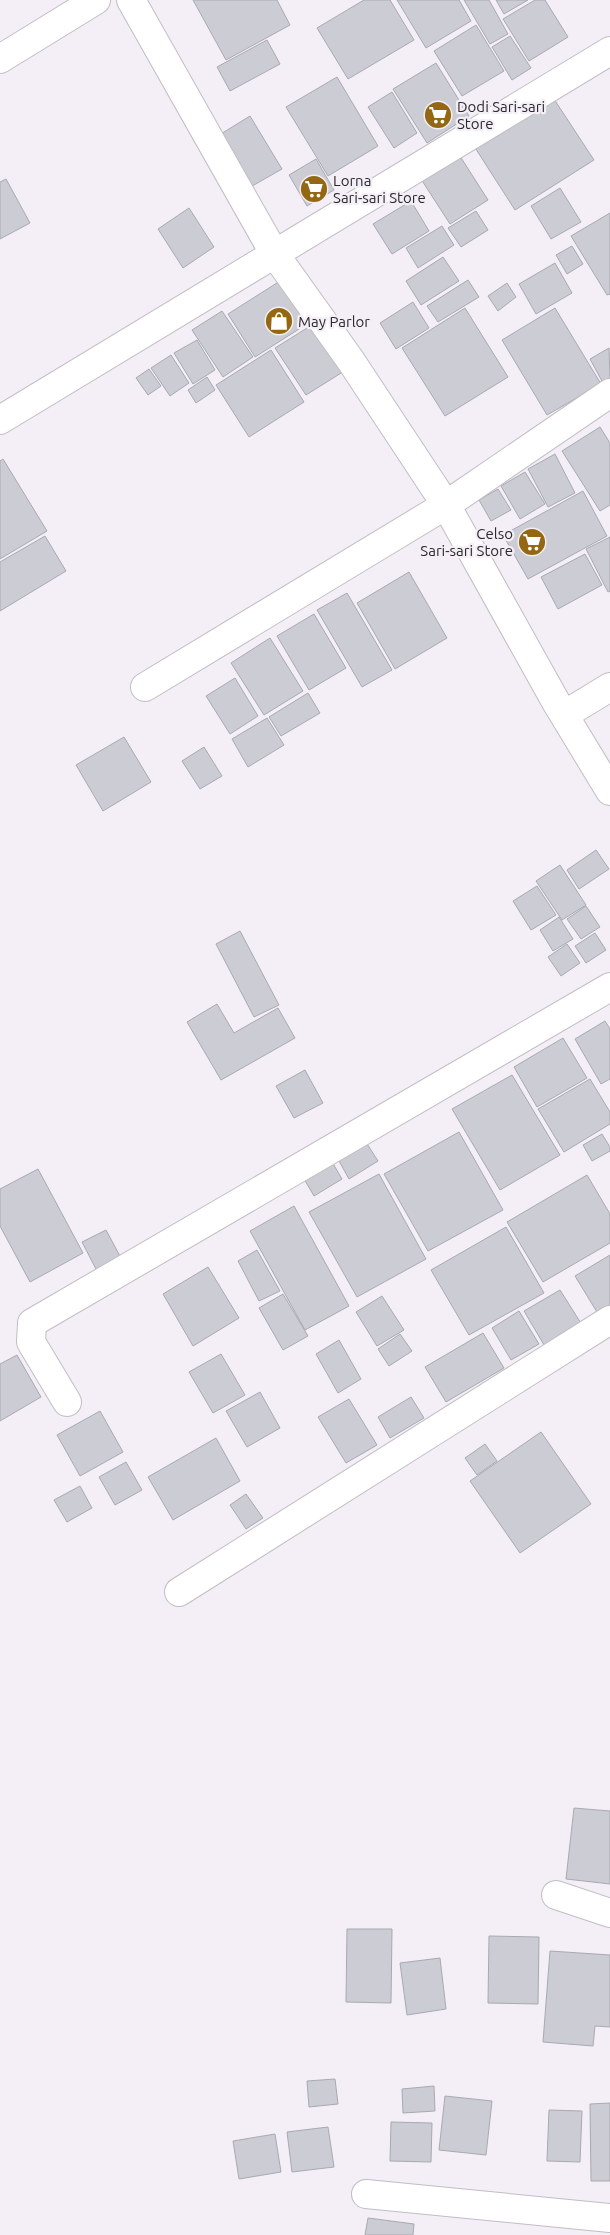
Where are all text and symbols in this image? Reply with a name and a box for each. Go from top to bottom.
place label: Dodi Sari-sari Store [457,98,545,132]
supermarket icon: Dodi Sari-sari Store [423,100,453,130]
place label: Lorna Sari-sari Store [333,172,426,206]
supermarket icon: Lorna Sari-sari Store [299,174,329,204]
shop icon: May Parlor [264,306,294,336]
place label: May Parlor [298,313,370,330]
place label: Celso Sari-sari Store [420,525,513,559]
supermarket icon: Celso Sari-sari Store [517,527,547,557]

